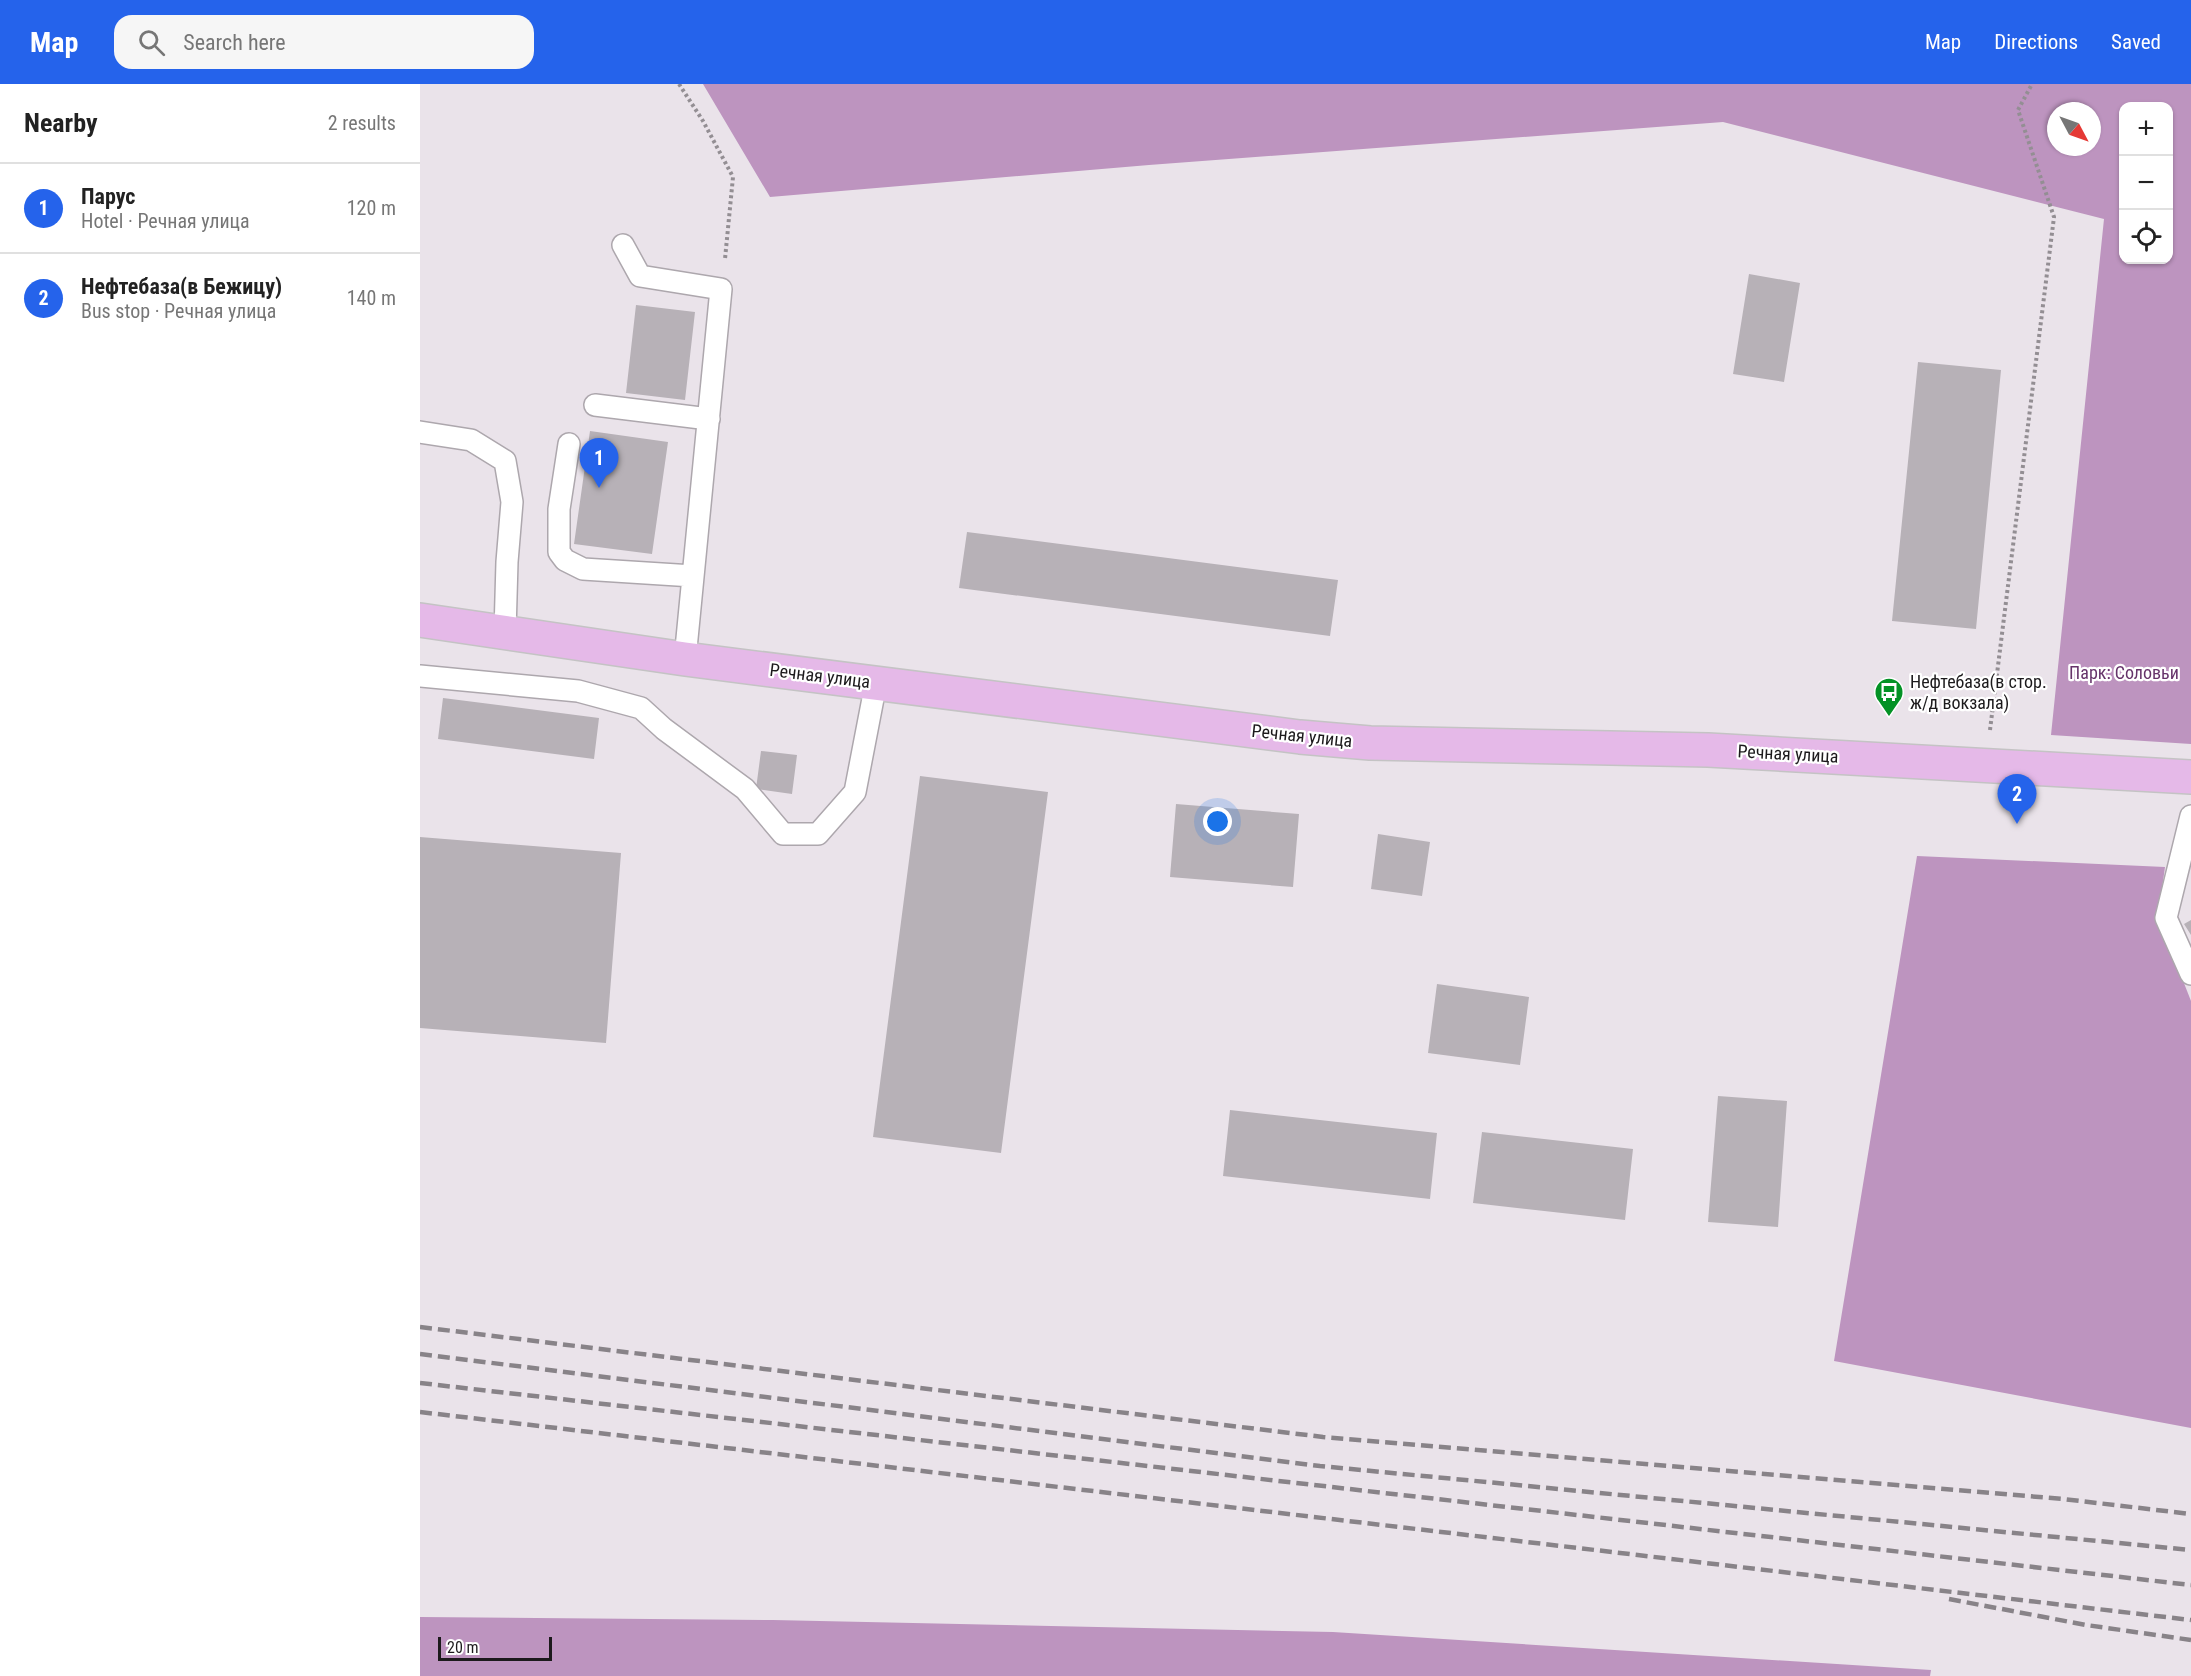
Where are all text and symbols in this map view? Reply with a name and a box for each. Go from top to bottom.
search box [114,15,534,69]
text: Map [30,26,78,59]
icon: search [135,26,168,59]
text: Search here [183,30,286,55]
text: Map [1925,30,1961,54]
text: Directions [1994,30,2078,54]
text: Saved [2111,30,2161,54]
north arrow [2047,102,2101,156]
map controls [2119,102,2173,264]
button: + [2119,102,2173,156]
text: Nearby [24,108,98,138]
text: 2 results [328,111,396,135]
button: − [2119,156,2173,210]
text: Парус [81,184,135,209]
text: 1 [38,196,49,220]
text: 120 m [347,196,396,220]
text: Hotel · Речная улица [81,209,250,233]
button: locate [2119,210,2173,264]
text: Нефтебаза(в Бежицу) [81,274,282,299]
text: 2 [38,286,49,310]
text: 140 m [347,286,396,310]
text: Bus stop · Речная улица [81,299,276,323]
pin: 1 [580,438,618,488]
street label: Речная улица [769,659,872,692]
park label: Парк: Соловьи [2069,662,2179,683]
place label: Нефтебаза(в стор. ж/д вокзала) [1910,671,2047,714]
bus stop icon: Нефтебаза(в стор. ж/д вокзала) [1873,676,1905,718]
street label: Речная улица [1251,720,1353,751]
street label: Речная улица [1737,740,1839,767]
pin: 2 [1998,774,2036,824]
your location [1203,807,1232,836]
scale bar [438,1634,552,1662]
text: 20 m [447,1638,479,1657]

